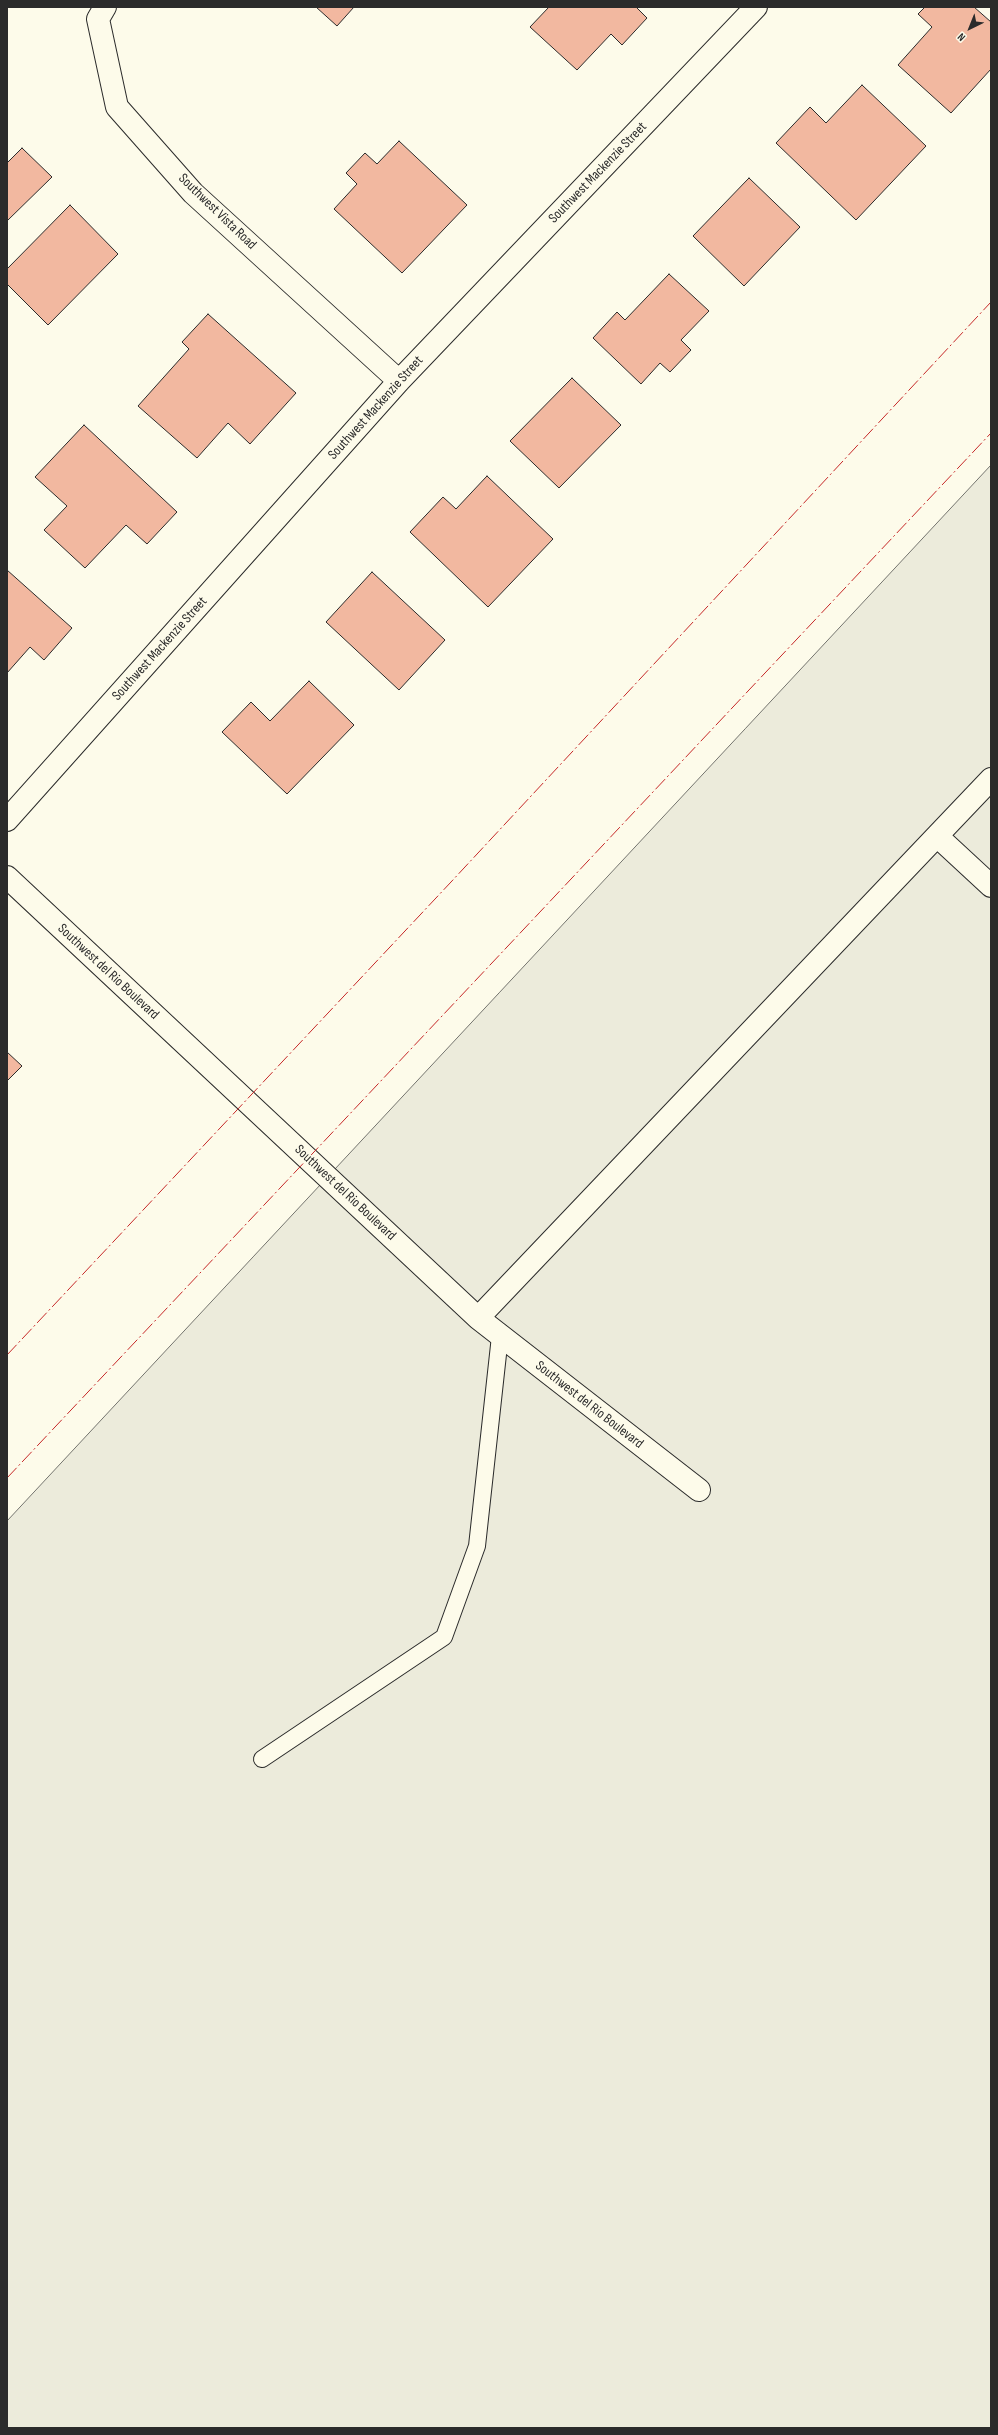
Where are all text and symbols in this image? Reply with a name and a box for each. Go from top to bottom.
north arrow [950,8,990,48]
text: N [955,30,968,44]
street label: Southwest Mackenzie Street [545,119,651,227]
street label: Southwest Vista Road [175,171,259,253]
street label: Southwest Mackenzie Street [325,353,427,463]
street label: Southwest Mackenzie Street [109,594,211,704]
street label: Southwest del Rio Boulevard [54,921,162,1023]
street label: Southwest del Rio Boulevard [291,1142,399,1244]
street label: Southwest del Rio Boulevard [532,1358,646,1452]

